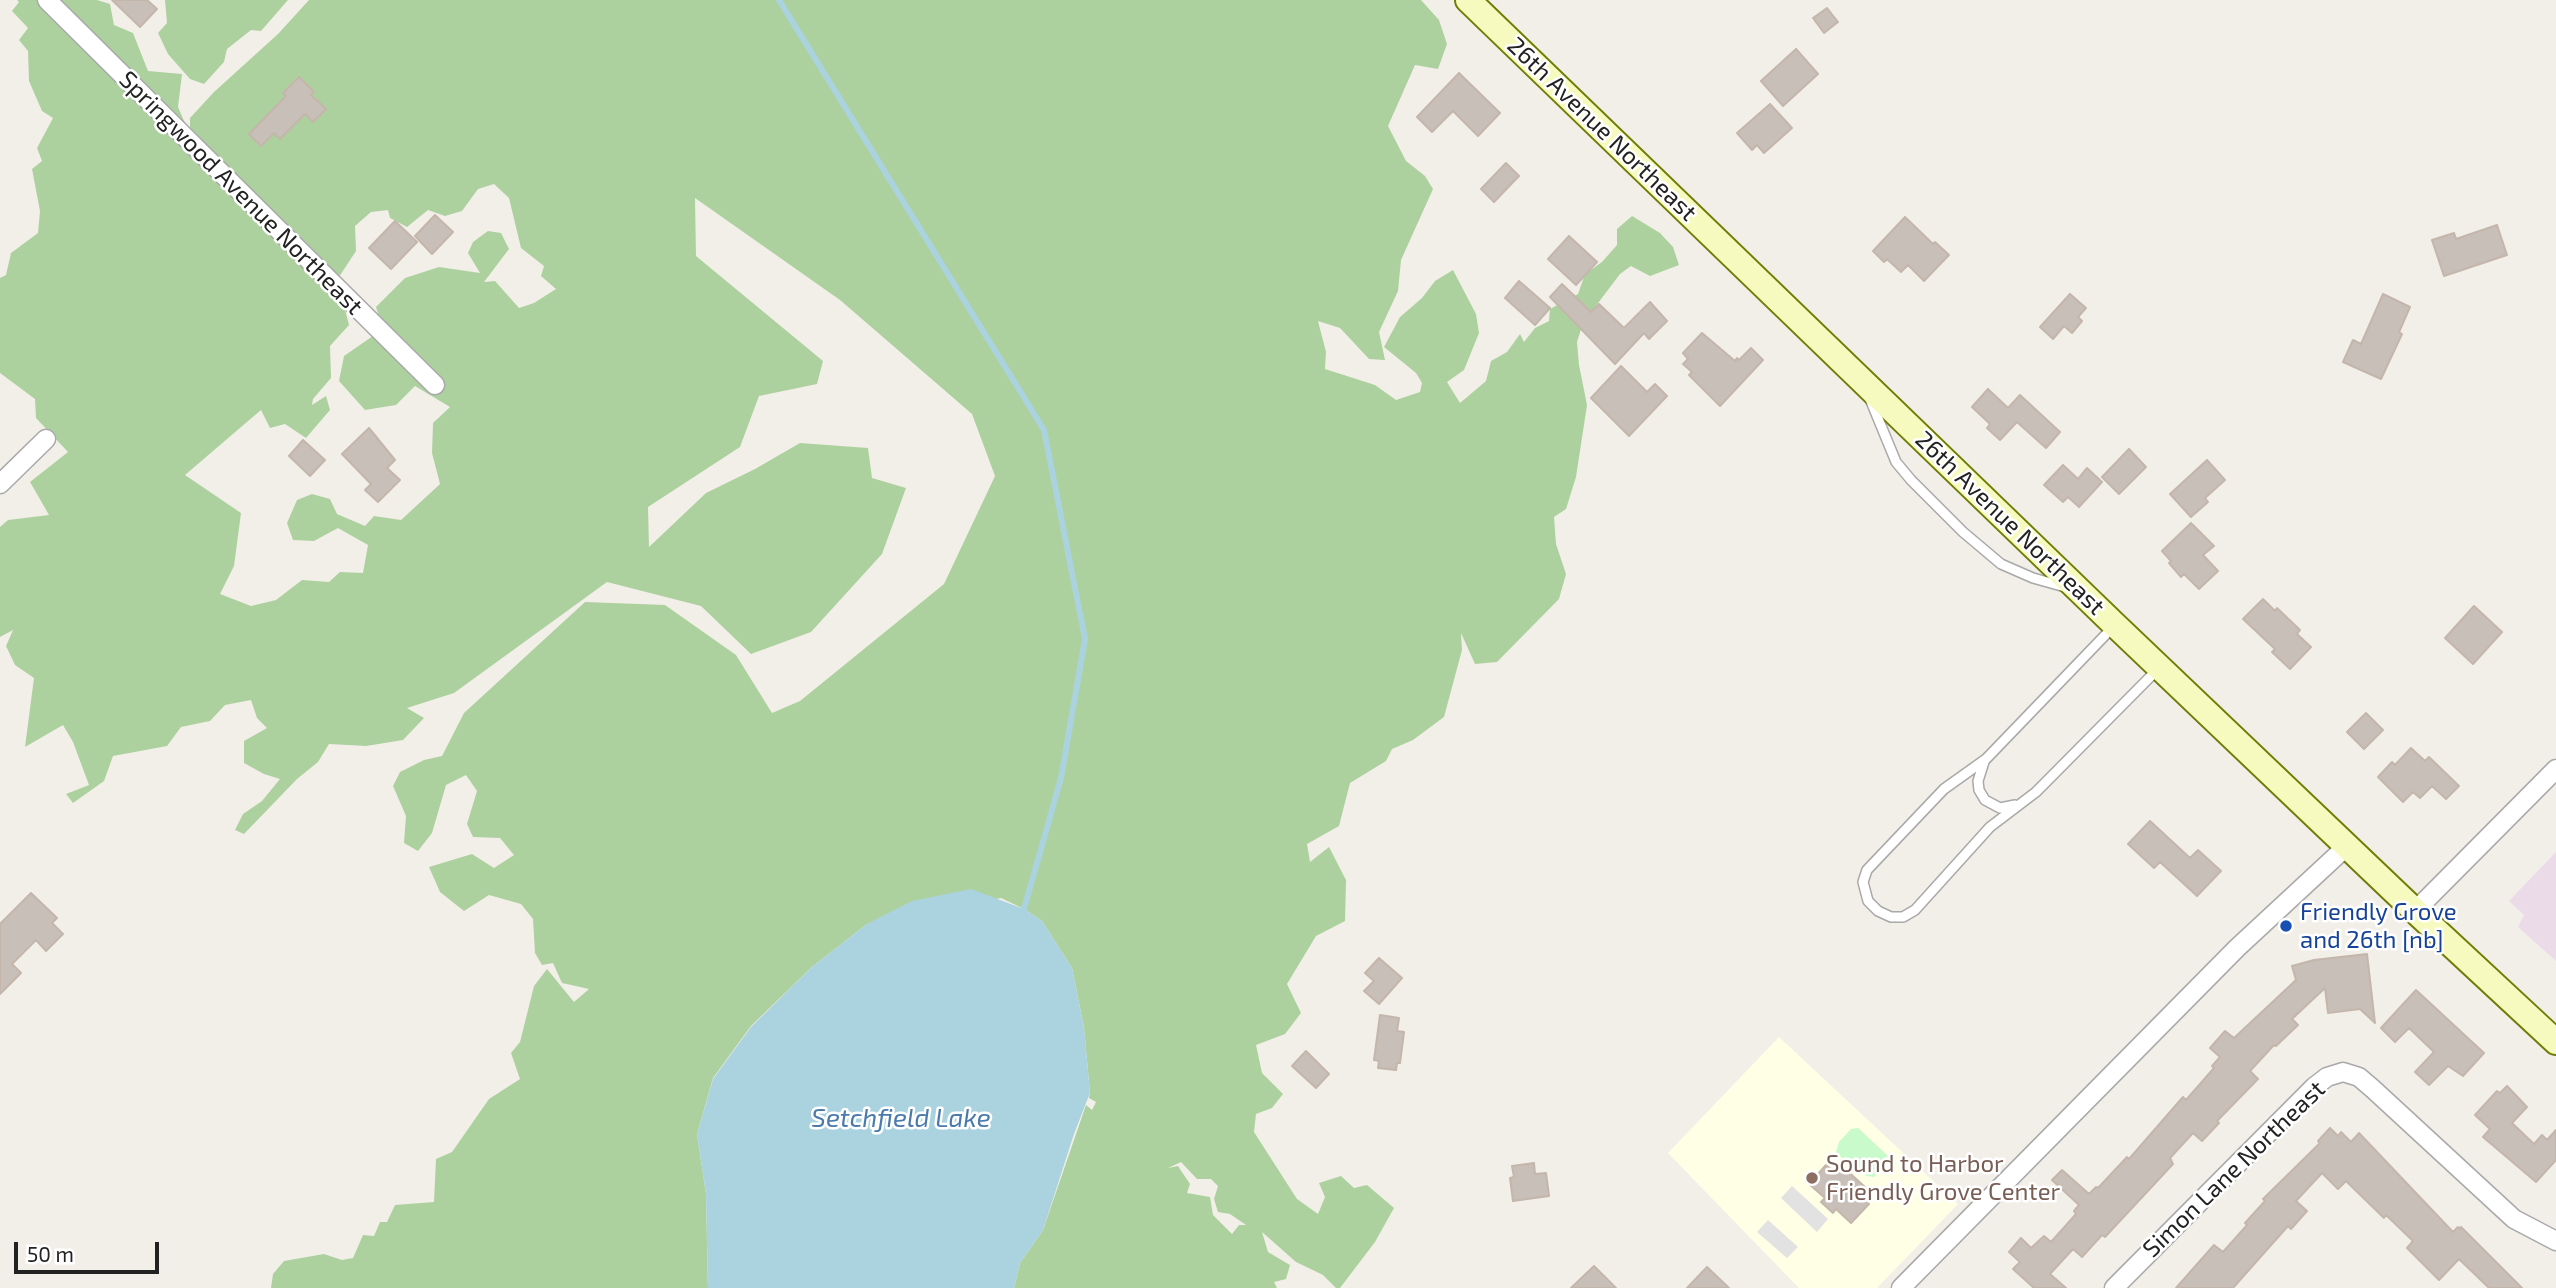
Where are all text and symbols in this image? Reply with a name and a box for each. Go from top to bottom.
street label: 26th Avenue Northeast [1501,31,1703,227]
street label: Springwood Avenue Northeast [113,65,369,321]
street label: 26th Avenue Northeast [1909,425,2111,621]
place label: Friendly Grove and 26th [nb] [2300,898,2457,954]
marker: Friendly Grove and 26th [nb] [2278,918,2294,934]
street label: Simon Lane Northeast [2137,1075,2331,1263]
water label: Setchfield Lake [811,1102,991,1134]
place label: Sound to Harbor Friendly Grove Center [1826,1150,2060,1206]
marker: Sound to Harbor Friendly Grove Center [1804,1170,1820,1186]
scale bar [18,1228,163,1272]
text: 50 m [27,1241,74,1266]

